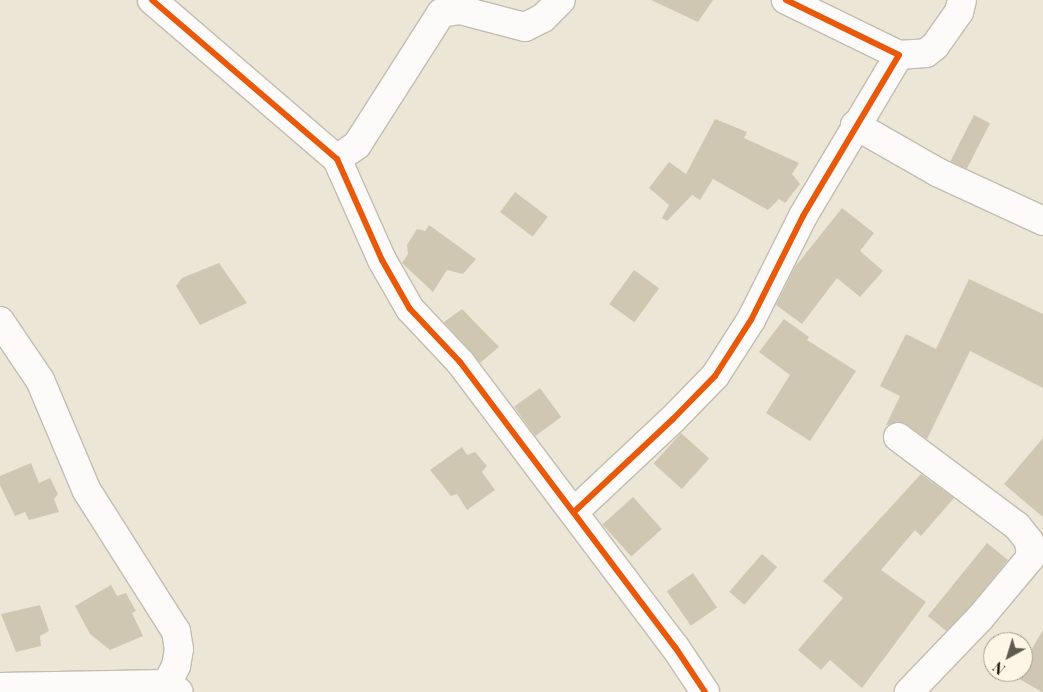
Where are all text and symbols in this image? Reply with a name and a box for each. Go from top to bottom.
north arrow [983,632,1033,682]
text: N [989,658,1009,679]

